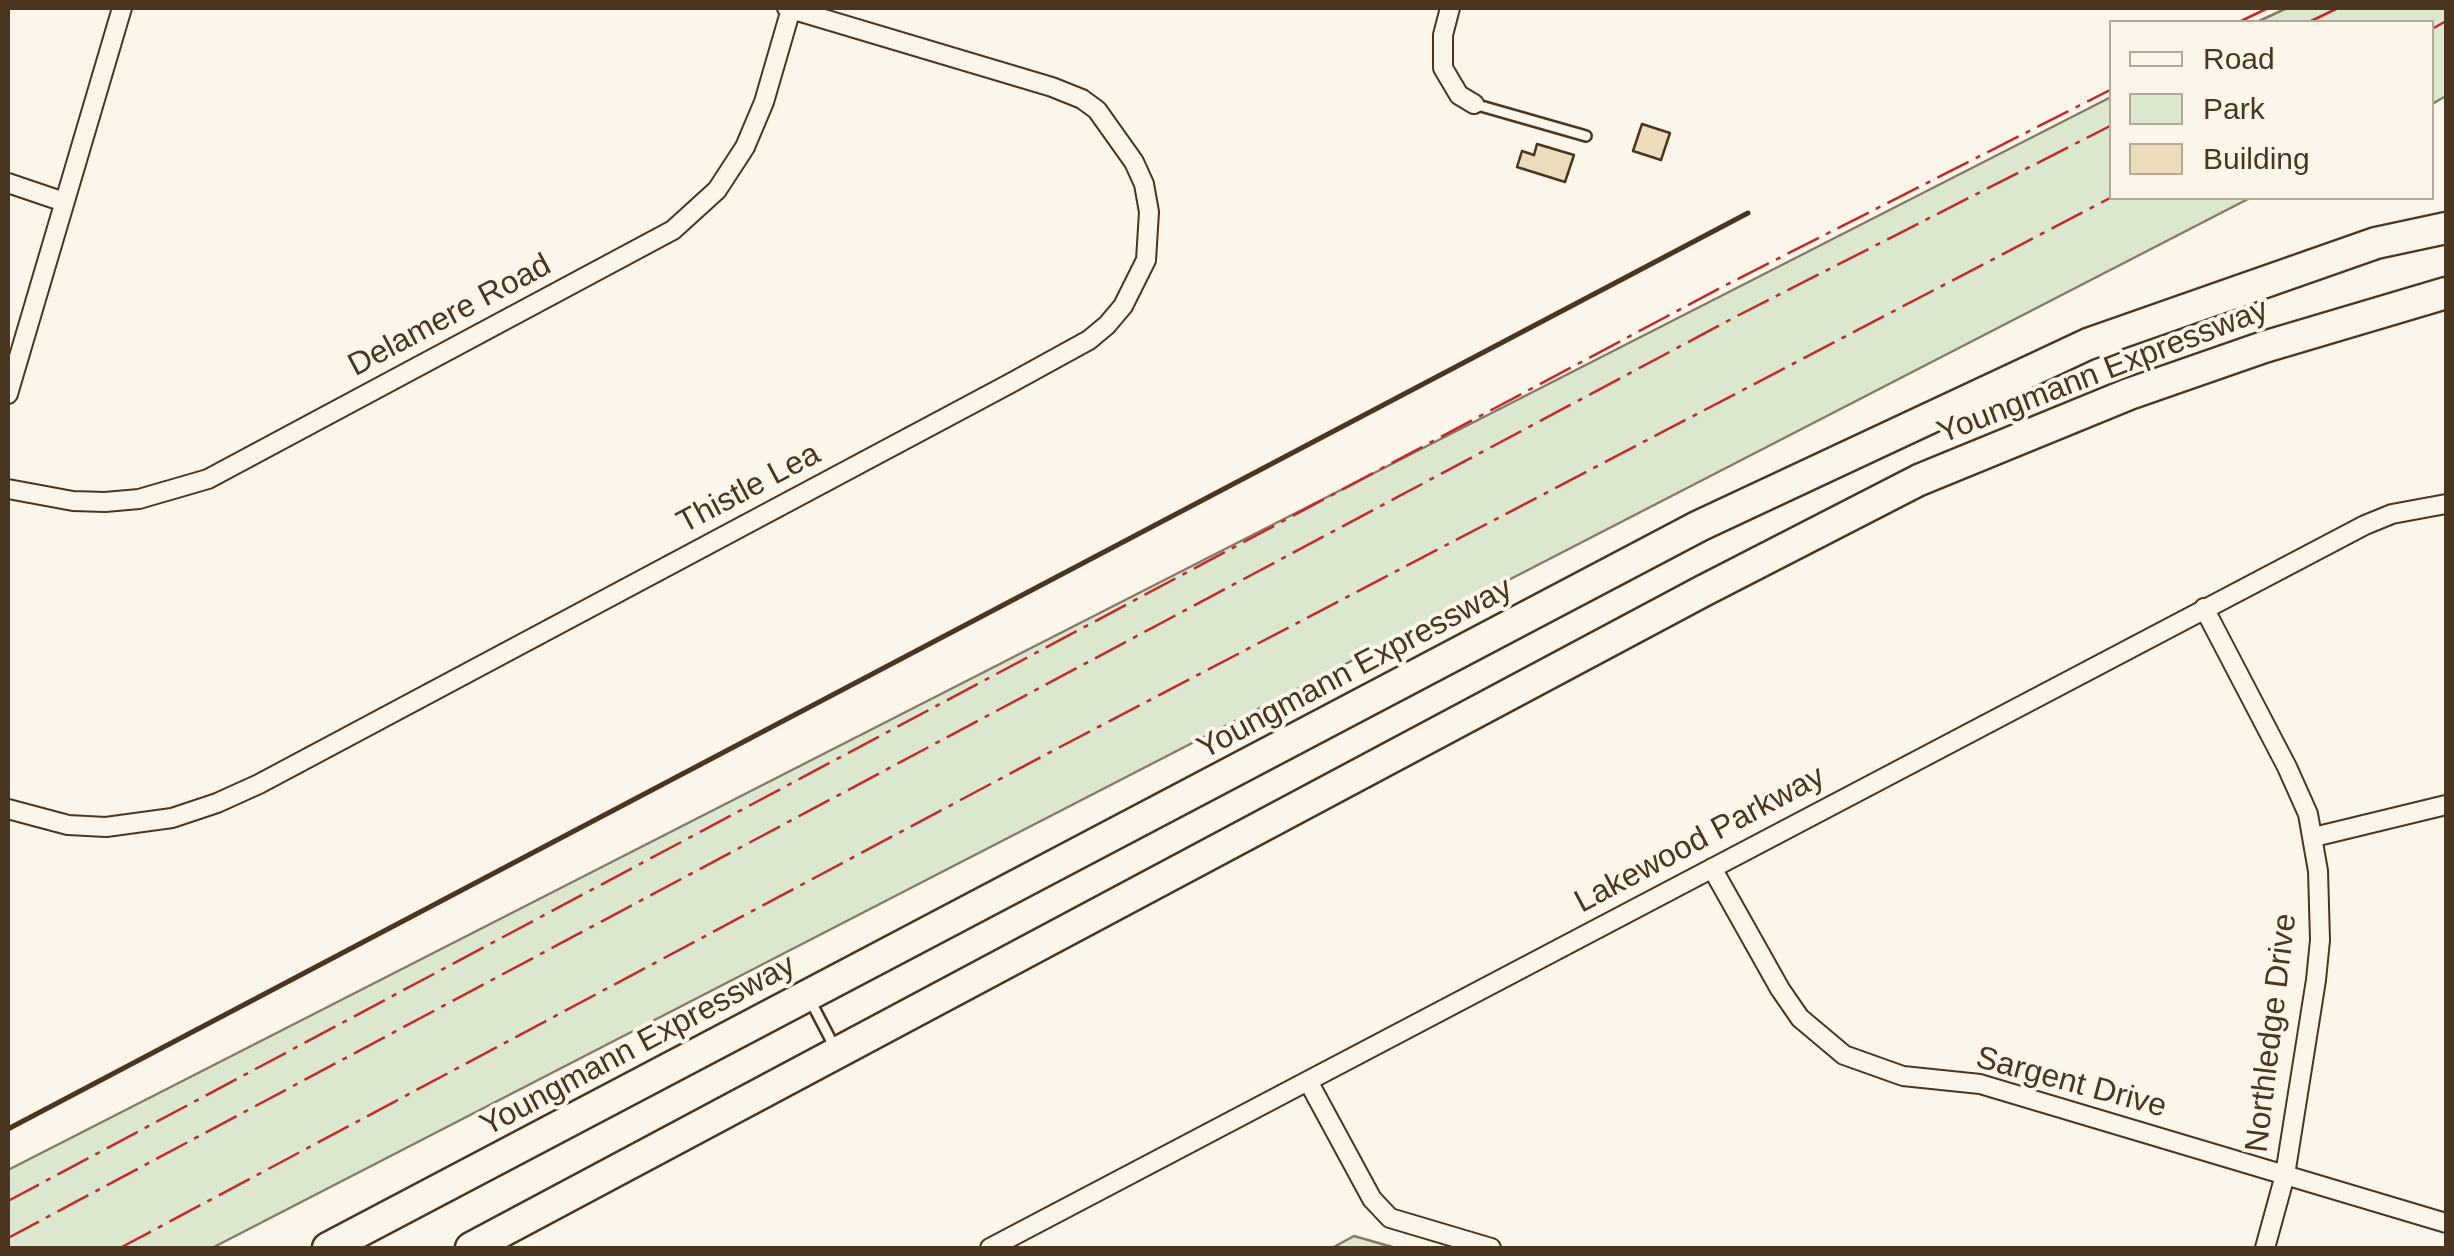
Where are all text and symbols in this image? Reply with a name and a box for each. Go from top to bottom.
legend [2109,20,2434,200]
text: Road [2203,42,2275,75]
text: Park [2203,92,2265,125]
text: Building [2203,142,2310,175]
street label: Delamere Road [342,246,558,386]
street label: Youngmann Expressway [1932,291,2274,453]
street label: Thistle Lea [671,435,827,543]
street label: Youngmann Expressway [1191,570,1519,768]
street label: Lakewood Parkway [1568,758,1832,922]
street label: Northledge Drive [2238,912,2306,1154]
street label: Youngmann Expressway [474,947,802,1145]
street label: Sargent Drive [1972,1039,2170,1127]

